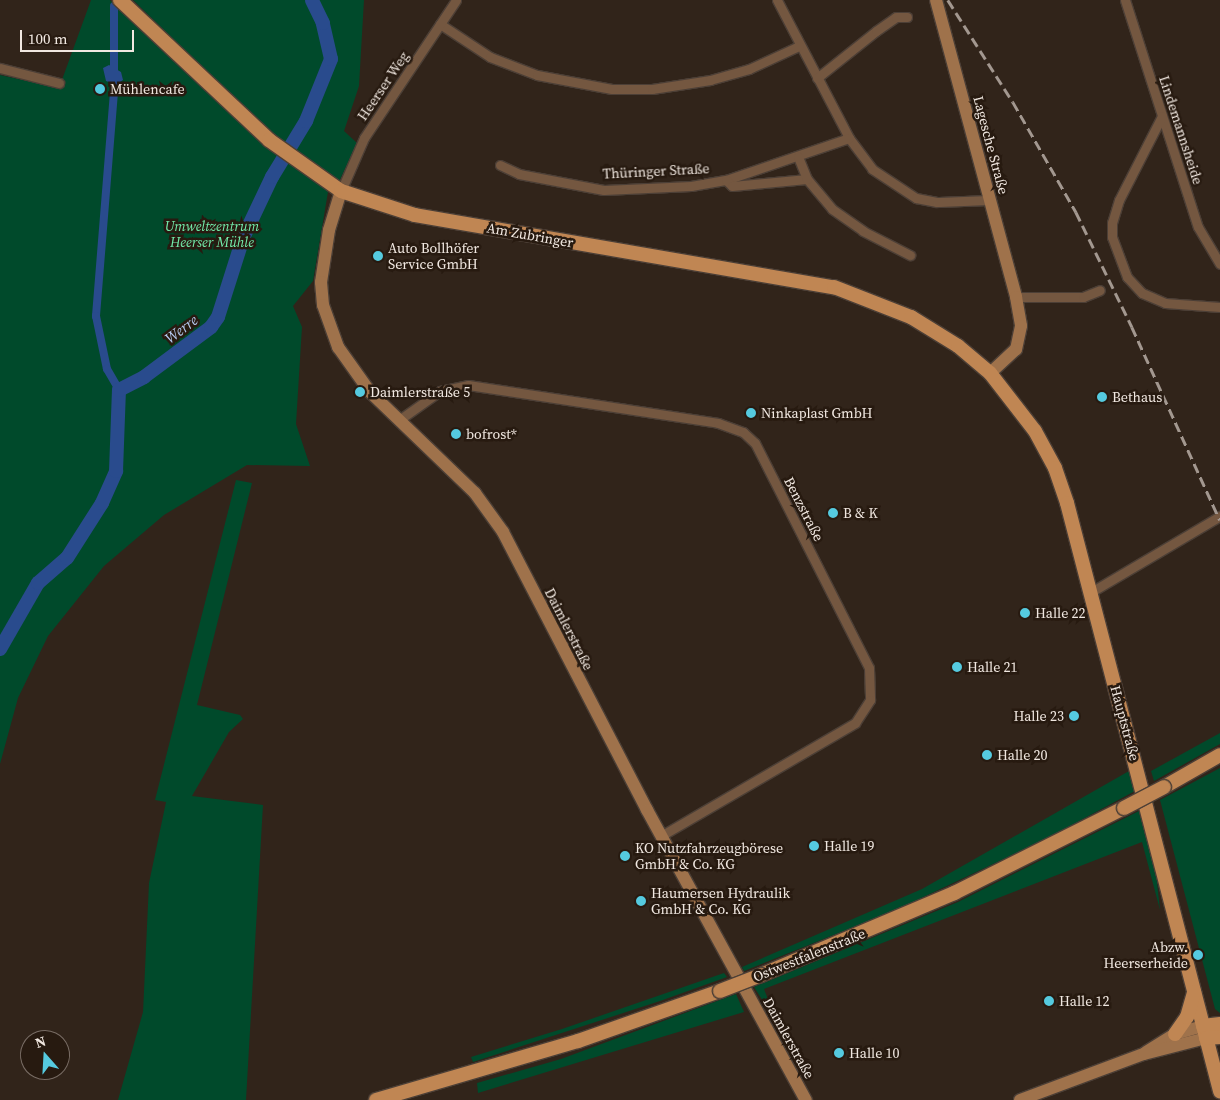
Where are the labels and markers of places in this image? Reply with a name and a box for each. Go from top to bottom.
place label: Mühlencafe [110,81,185,97]
marker: Mühlencafe [94,83,106,95]
place label: Auto Bollhöfer Service GmbH [388,240,479,272]
marker: Auto Bollhöfer Service GmbH [372,250,384,262]
place label: Daimlerstraße 5 [370,384,470,400]
marker: Daimlerstraße 5 [354,386,366,398]
place label: Bethaus [1112,389,1162,405]
marker: Bethaus [1096,391,1108,403]
place label: Ninkaplast GmbH [761,405,873,421]
marker: Ninkaplast GmbH [745,407,757,419]
place label: bofrost* [466,426,517,442]
marker: bofrost* [450,428,462,440]
place label: B & K [843,505,878,521]
marker: B & K [827,507,839,519]
place label: Halle 22 [1035,605,1086,621]
marker: Halle 22 [1019,607,1031,619]
place label: Halle 21 [967,659,1018,675]
marker: Halle 21 [951,661,963,673]
place label: Halle 23 [1013,708,1064,724]
marker: Halle 23 [1068,710,1080,722]
place label: Halle 20 [997,747,1048,763]
marker: Halle 20 [981,749,993,761]
place label: Halle 19 [824,838,875,854]
place label: KO Nutzfahrzeugbörese GmbH & Co. KG [635,840,783,872]
marker: Halle 19 [808,840,820,852]
marker: KO Nutzfahrzeugbörese GmbH & Co. KG [619,850,631,862]
place label: Haumersen Hydraulik GmbH & Co. KG [651,885,790,918]
marker: Haumersen Hydraulik GmbH & Co. KG [635,895,647,907]
place label: Abzw. Heerserheide [1103,939,1188,972]
marker: Abzw. Heerserheide [1192,949,1204,961]
place label: Halle 12 [1059,993,1110,1009]
marker: Halle 12 [1043,995,1055,1007]
place label: Halle 10 [849,1045,900,1061]
marker: Halle 10 [833,1047,845,1059]

